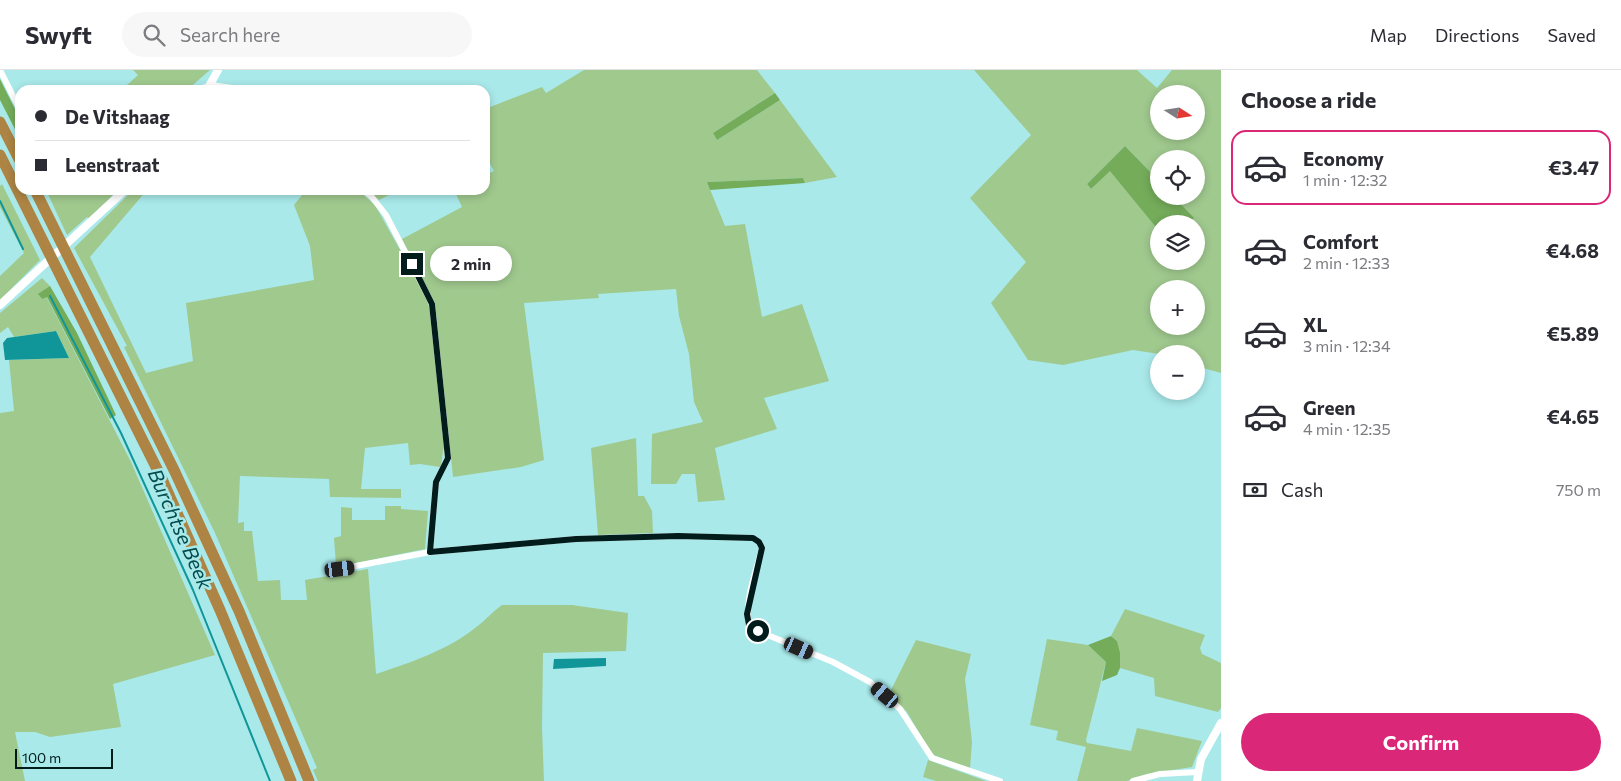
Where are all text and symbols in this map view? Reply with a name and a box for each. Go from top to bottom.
search box [122,12,472,57]
text: Swyft [25,20,92,49]
icon: search [140,21,168,49]
text: Search here [180,23,280,46]
text: Map [1370,24,1407,46]
text: Directions [1435,24,1519,46]
text: Saved [1547,24,1596,46]
north arrow [1150,85,1205,140]
map controls [1150,85,1205,400]
text: Choose a ride [1241,86,1376,113]
text: De Vitshaag [65,105,170,128]
icon: car [1243,145,1288,190]
text: Economy [1303,147,1384,170]
button: locate [1150,150,1205,205]
text: Leenstraat [65,153,160,176]
text: €3.47 [1548,156,1599,179]
text: 1 min · 12:32 [1303,170,1388,189]
button: layers [1150,215,1205,270]
icon: car [1243,228,1288,273]
text: Comfort [1303,230,1379,253]
text: €4.68 [1546,239,1599,262]
callout: 2 min [430,246,512,282]
route end [401,253,423,275]
text: 2 min · 12:33 [1303,253,1390,272]
text: 2 min [451,254,491,273]
button: + [1150,280,1205,335]
icon: car [1243,311,1288,356]
text: XL [1303,313,1328,336]
text: €5.89 [1547,322,1599,345]
text: 3 min · 12:34 [1303,336,1391,355]
button: − [1150,345,1205,400]
icon: car [1243,394,1288,439]
text: Green [1303,396,1355,419]
text: €4.65 [1546,405,1599,428]
text: 4 min · 12:35 [1303,419,1391,438]
water label: Burchtse Beek [144,465,219,594]
icon: cash [1241,476,1269,504]
text: Cash [1281,478,1323,501]
text: 750 m [1556,480,1601,499]
car [324,560,355,578]
route start [747,620,769,642]
car [782,635,815,661]
car [868,680,901,710]
button: Confirm [1241,713,1601,771]
scale bar [15,746,112,769]
text: 100 m [22,749,61,766]

